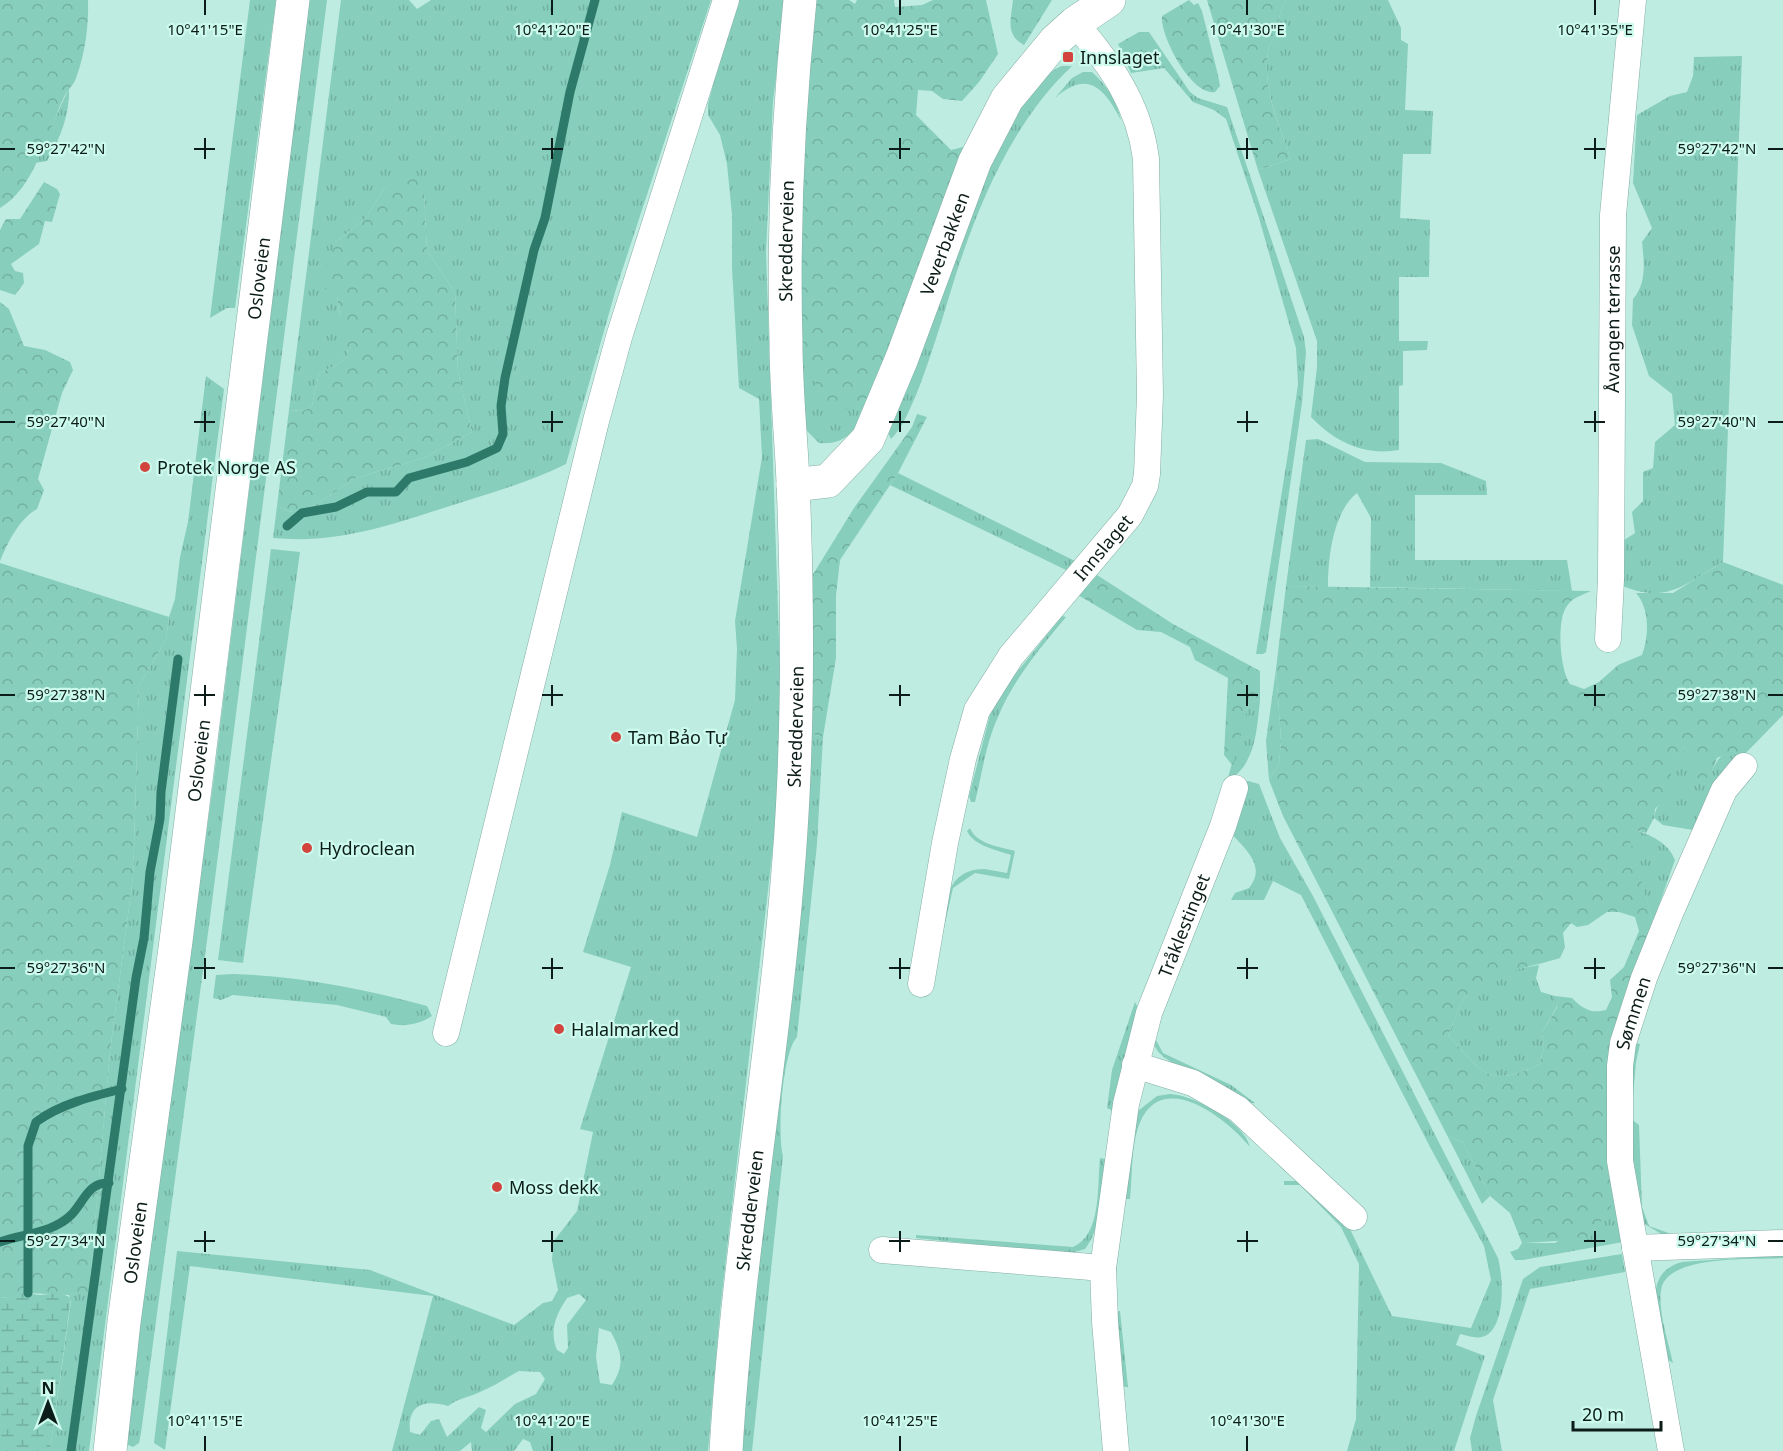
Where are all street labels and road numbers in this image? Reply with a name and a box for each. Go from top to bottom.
street label: Skredderveien [773,180,799,302]
street label: Veverbakken [914,189,975,299]
street label: Osloveien [241,236,275,321]
street label: Åvangen terrasse [1600,245,1625,393]
street label: Innslaget [1068,509,1138,585]
street label: Skredderveien [781,666,808,788]
street label: Osloveien [181,718,215,803]
street label: Tråklestinget [1152,870,1215,981]
street label: Sømmen [1610,973,1656,1051]
street label: Skredderveien [730,1148,769,1272]
street label: Osloveien [117,1200,152,1285]

